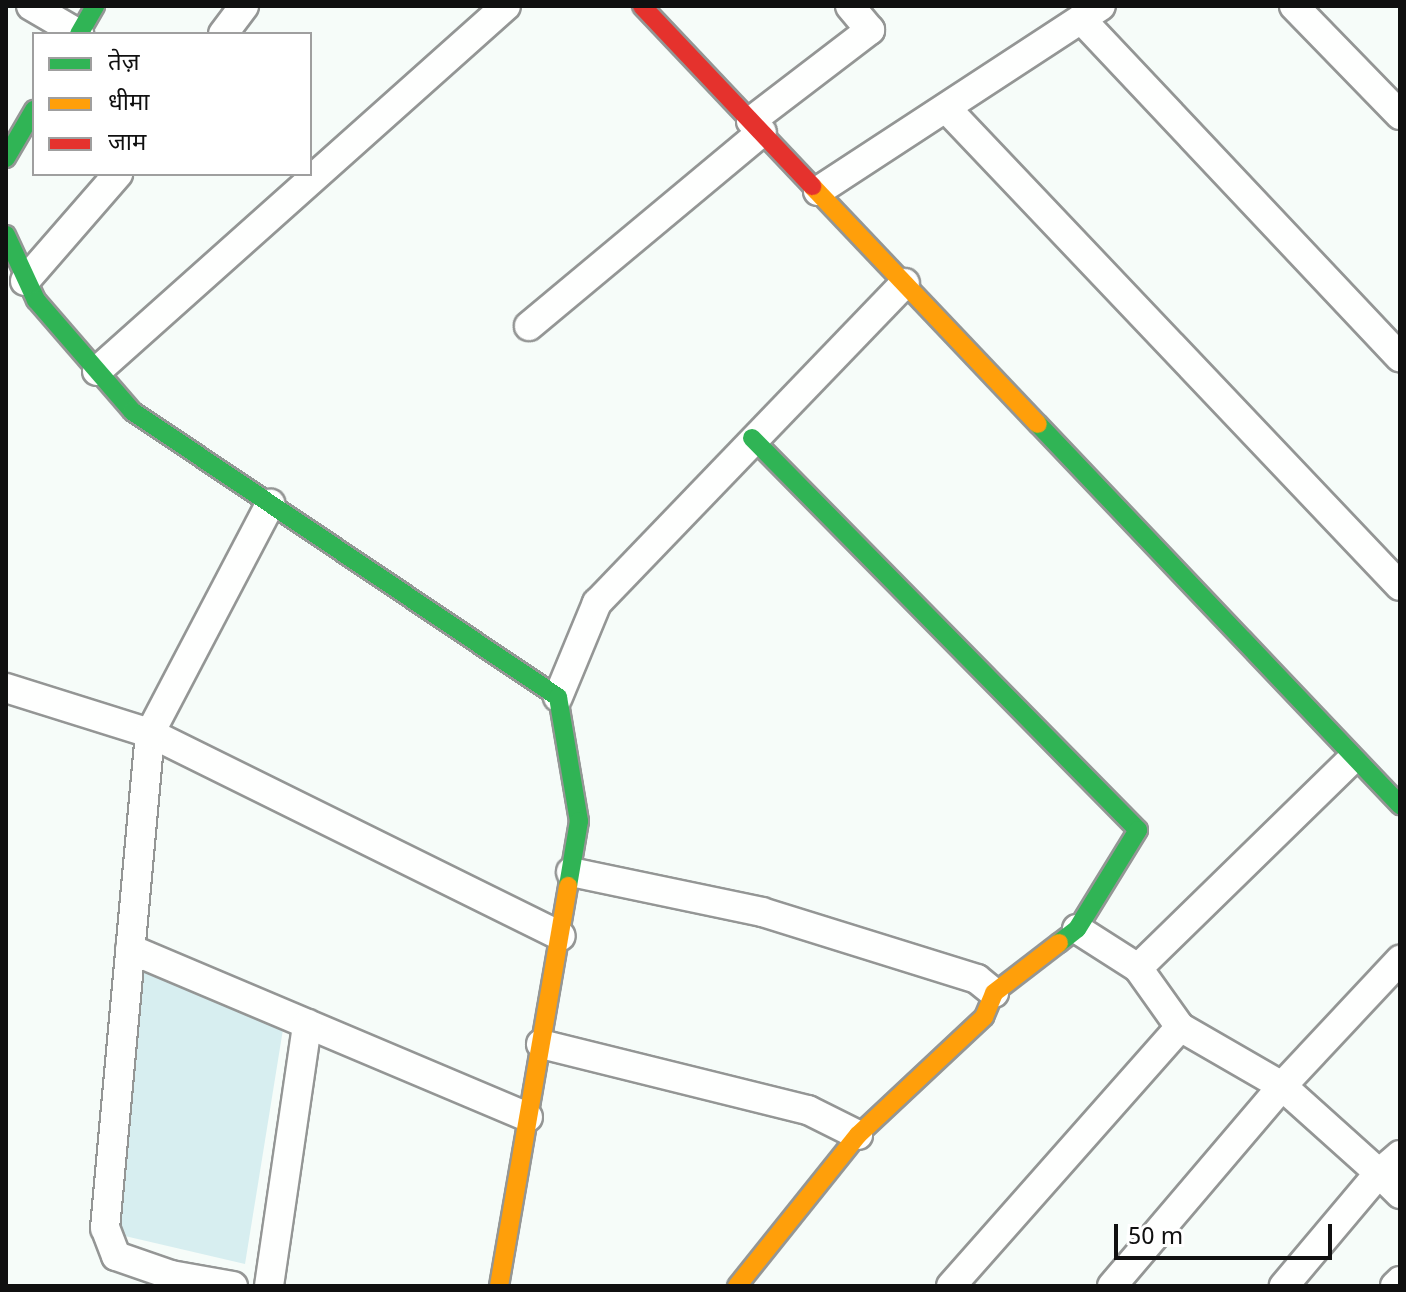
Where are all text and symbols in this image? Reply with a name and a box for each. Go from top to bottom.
legend [32,32,312,176]
text: तेज़ [108,48,140,80]
text: धीमा [108,88,150,120]
text: जाम [108,128,146,160]
scale bar [1118,1208,1336,1258]
text: 50 m [1128,1222,1183,1254]

